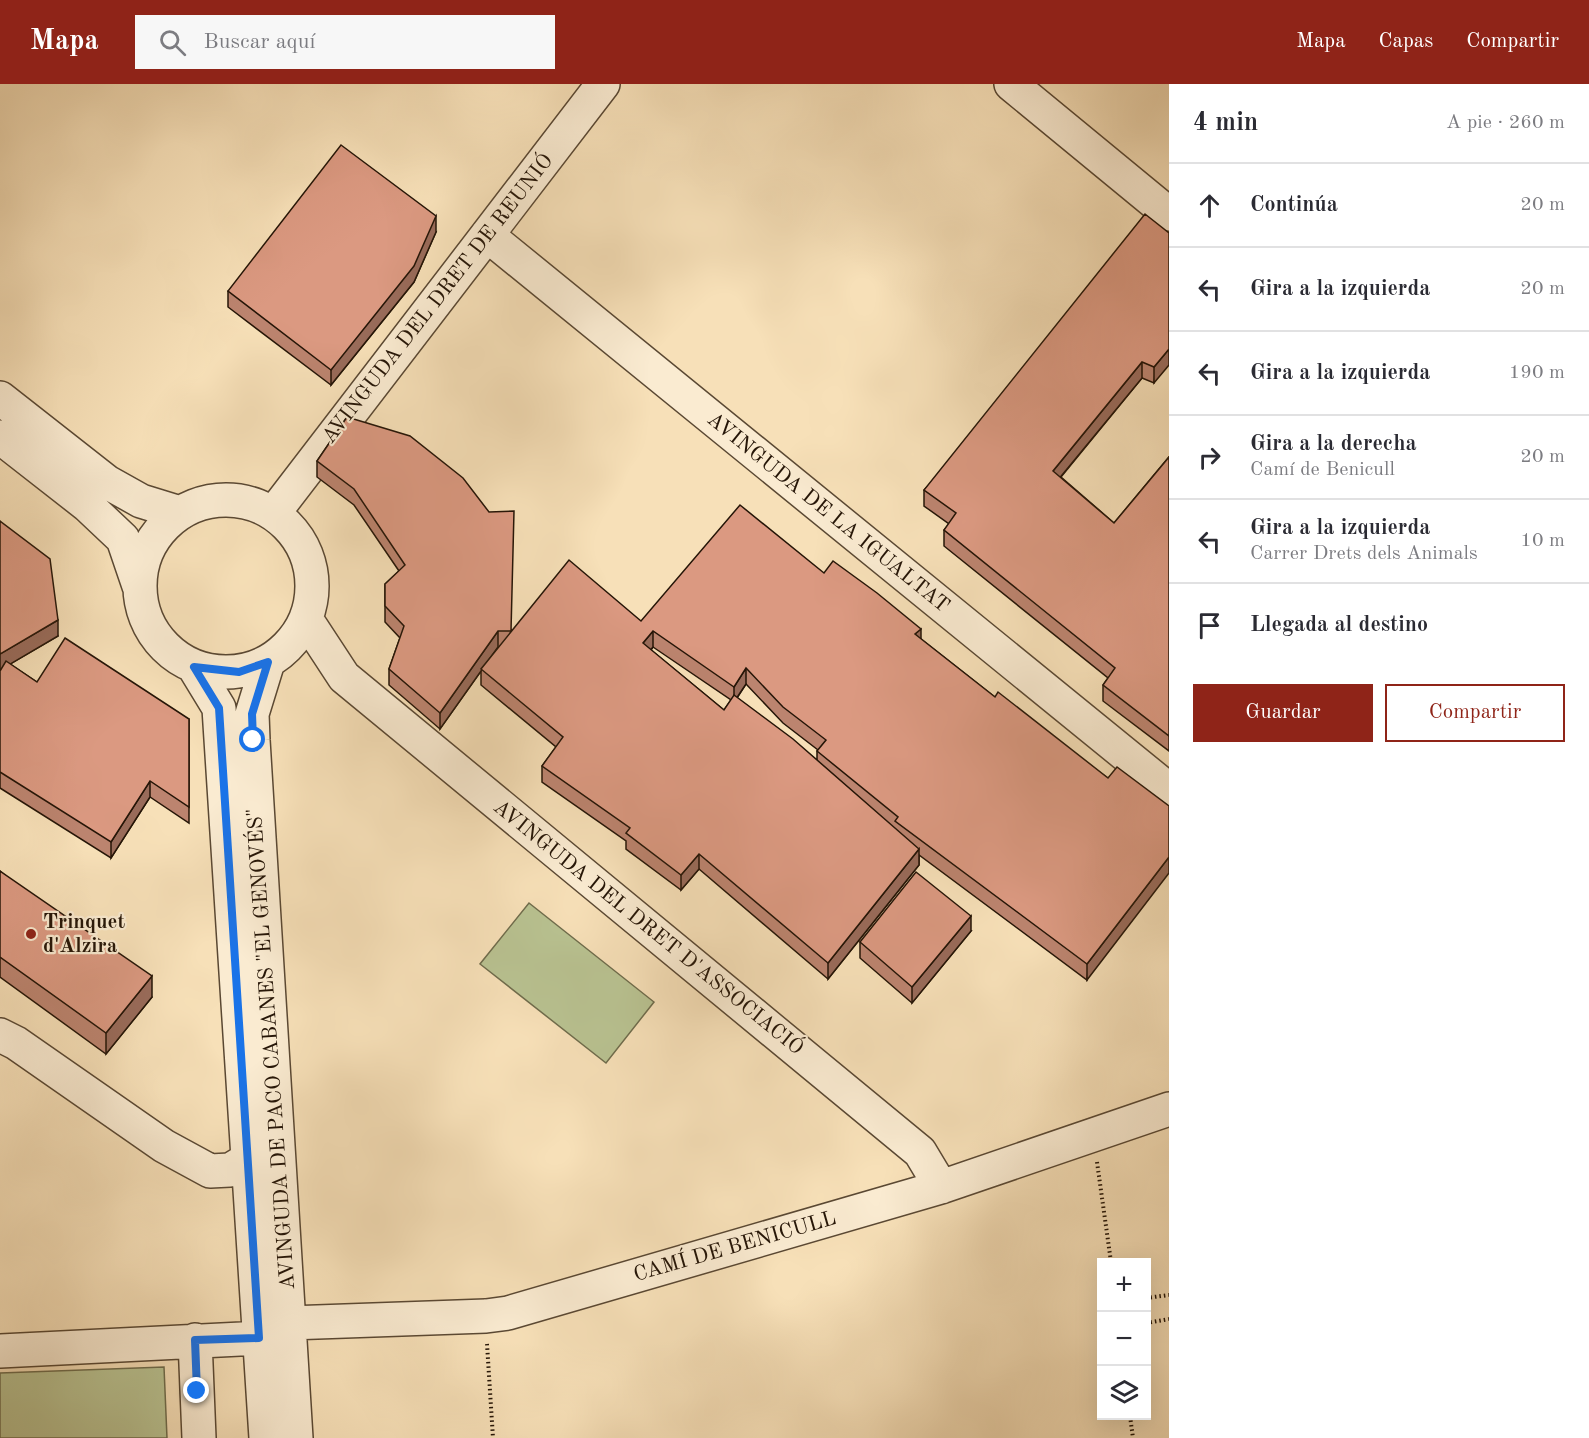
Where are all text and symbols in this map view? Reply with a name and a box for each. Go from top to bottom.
search box [135,15,555,69]
icon: search [156,26,189,59]
text: Mapa [30,28,99,56]
text: Buscar aquí [204,31,315,53]
text: Mapa [1296,31,1346,52]
text: Capas [1379,31,1433,52]
text: Compartir [1466,31,1559,52]
text: 4 min [1193,110,1258,136]
text: A pie · 260 m [1446,113,1565,133]
street label: AVINGUDA DEL DRET DE REUNIÓ [315,147,557,448]
icon: ahead [1193,189,1226,222]
text: Continúa [1250,194,1338,216]
text: 20 m [1520,195,1565,215]
icon: left [1193,273,1226,306]
text: Gira a la izquierda [1250,278,1430,300]
text: 20 m [1520,279,1565,299]
icon: left [1193,357,1226,390]
text: Gira a la izquierda [1250,362,1430,384]
text: 190 m [1509,363,1565,383]
street label: AVINGUDA DE LA IGUALTAT [703,409,953,617]
text: Gira a la derecha [1250,433,1417,455]
icon: right [1193,441,1226,474]
text: 20 m [1520,447,1565,467]
text: Camí de Benicull [1250,460,1395,480]
text: Gira a la izquierda [1250,517,1430,539]
icon: left [1193,525,1226,558]
text: 10 m [1520,531,1565,551]
text: Carrer Drets dels Animals [1250,544,1478,564]
icon: arrive [1193,609,1226,642]
text: Llegada al destino [1250,614,1428,636]
button: Guardar [1193,684,1373,742]
button: Compartir [1385,684,1565,742]
route start [239,726,265,752]
street label: AVINGUDA DEL DRET D'ASSOCIACIÓ [489,793,810,1059]
street label: AVINGUDA DE PACO CABANES "EL GENOVÉS" [241,807,299,1291]
place label: Trinquet d'Alzira [43,912,126,957]
marker: Trinquet d'Alzira [24,927,38,941]
street label: CAMÍ DE BENICULL [630,1204,839,1286]
map controls [1097,1258,1151,1420]
button: + [1097,1258,1151,1312]
button: − [1097,1312,1151,1366]
button: layers [1097,1366,1151,1420]
route end [183,1377,209,1403]

